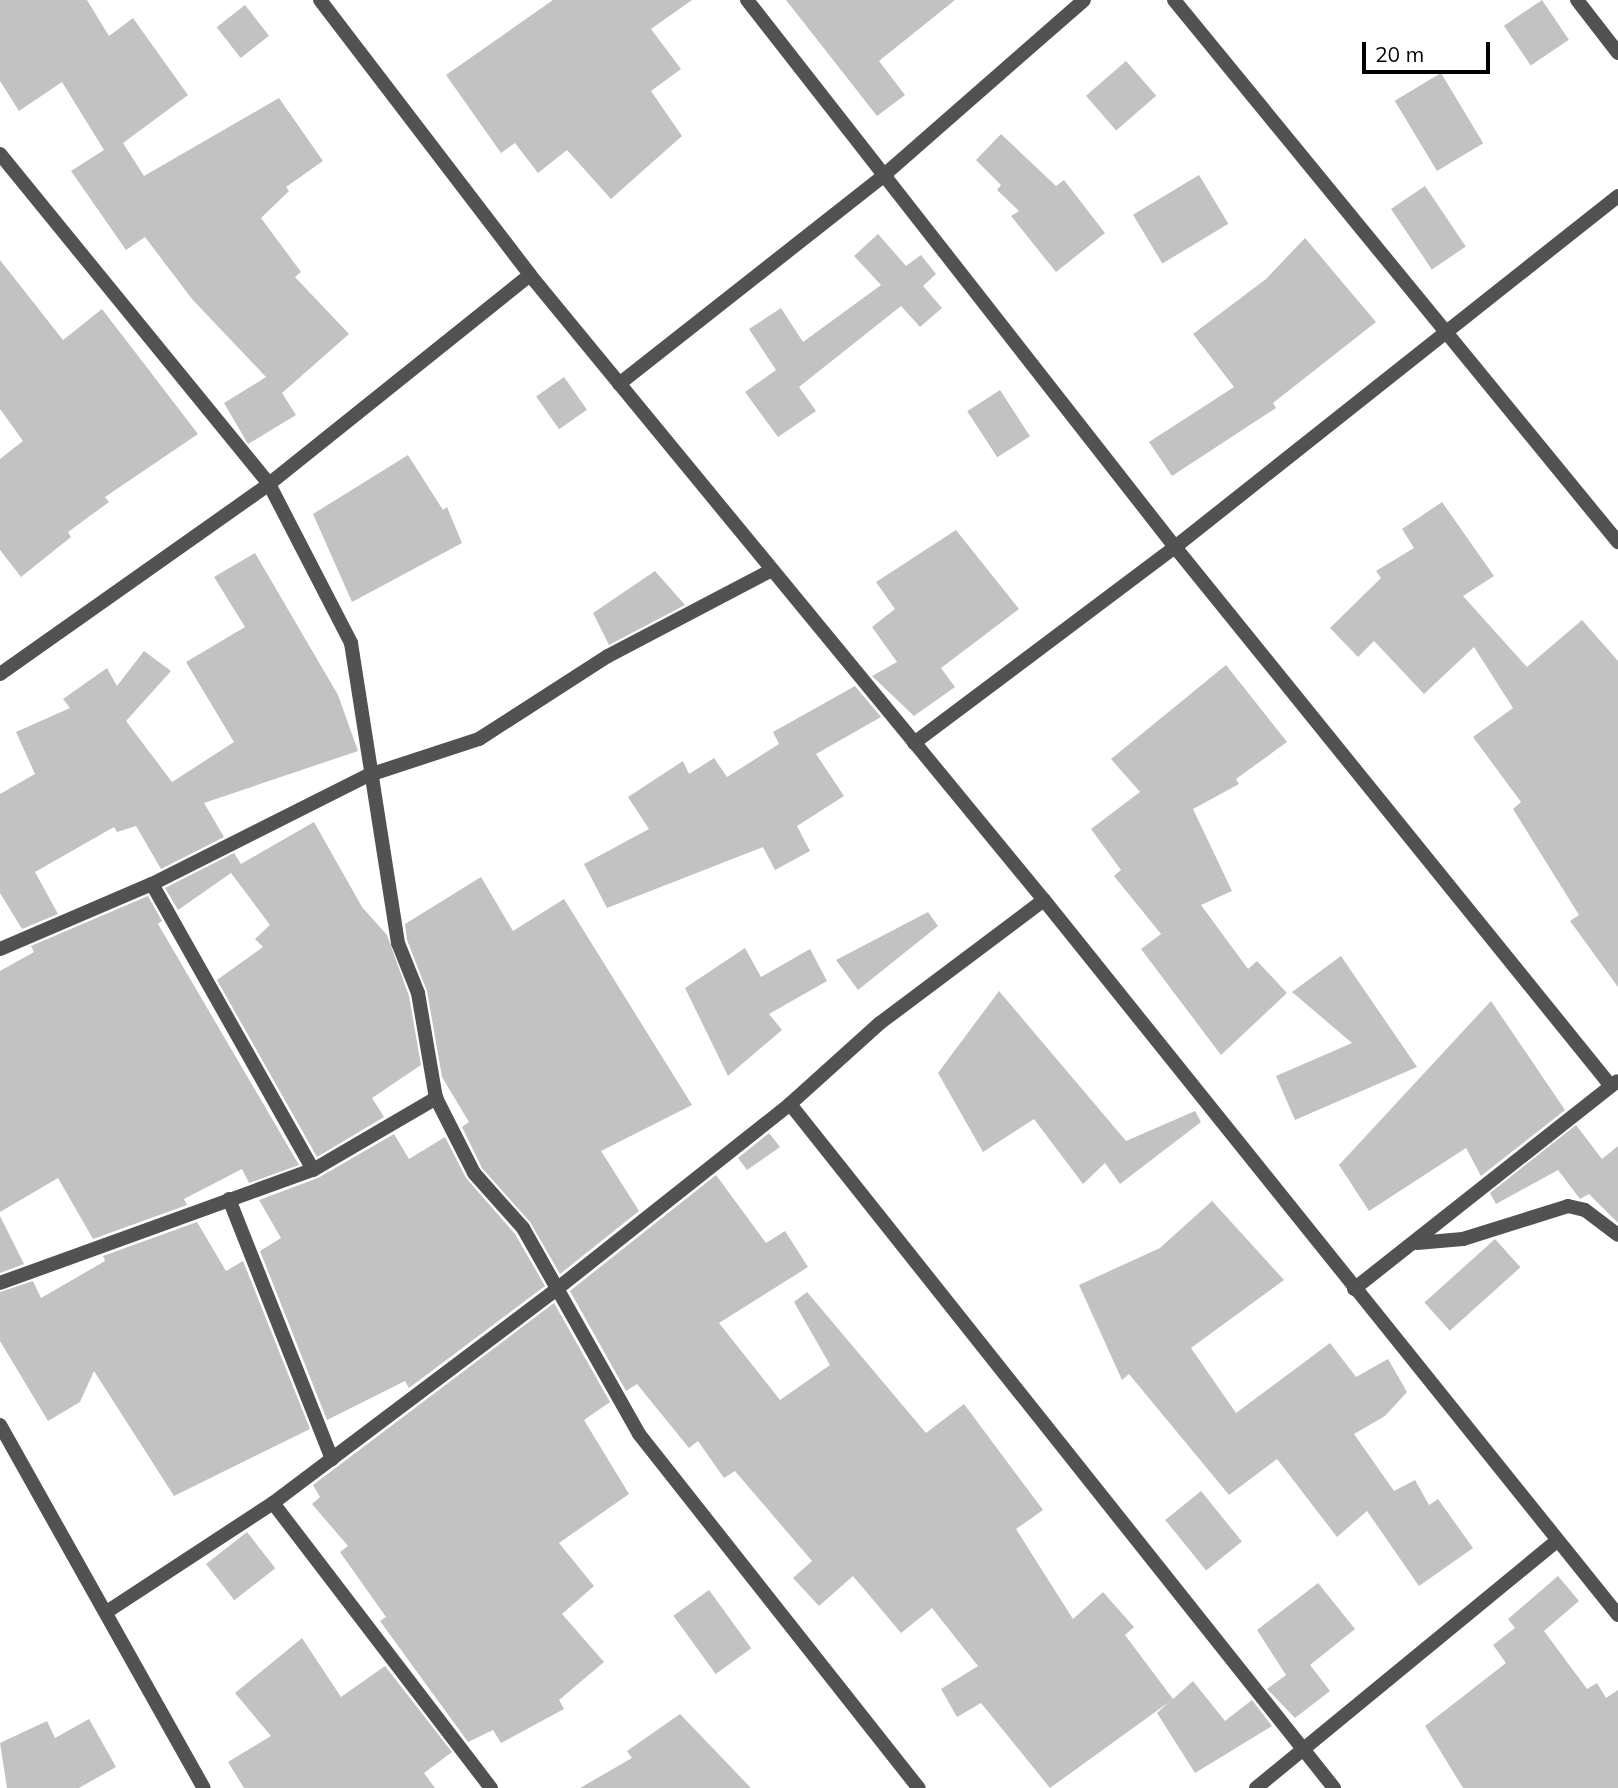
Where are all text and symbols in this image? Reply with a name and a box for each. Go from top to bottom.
scale bar [1366,28,1494,72]
text: 20 m [1375,41,1424,67]

